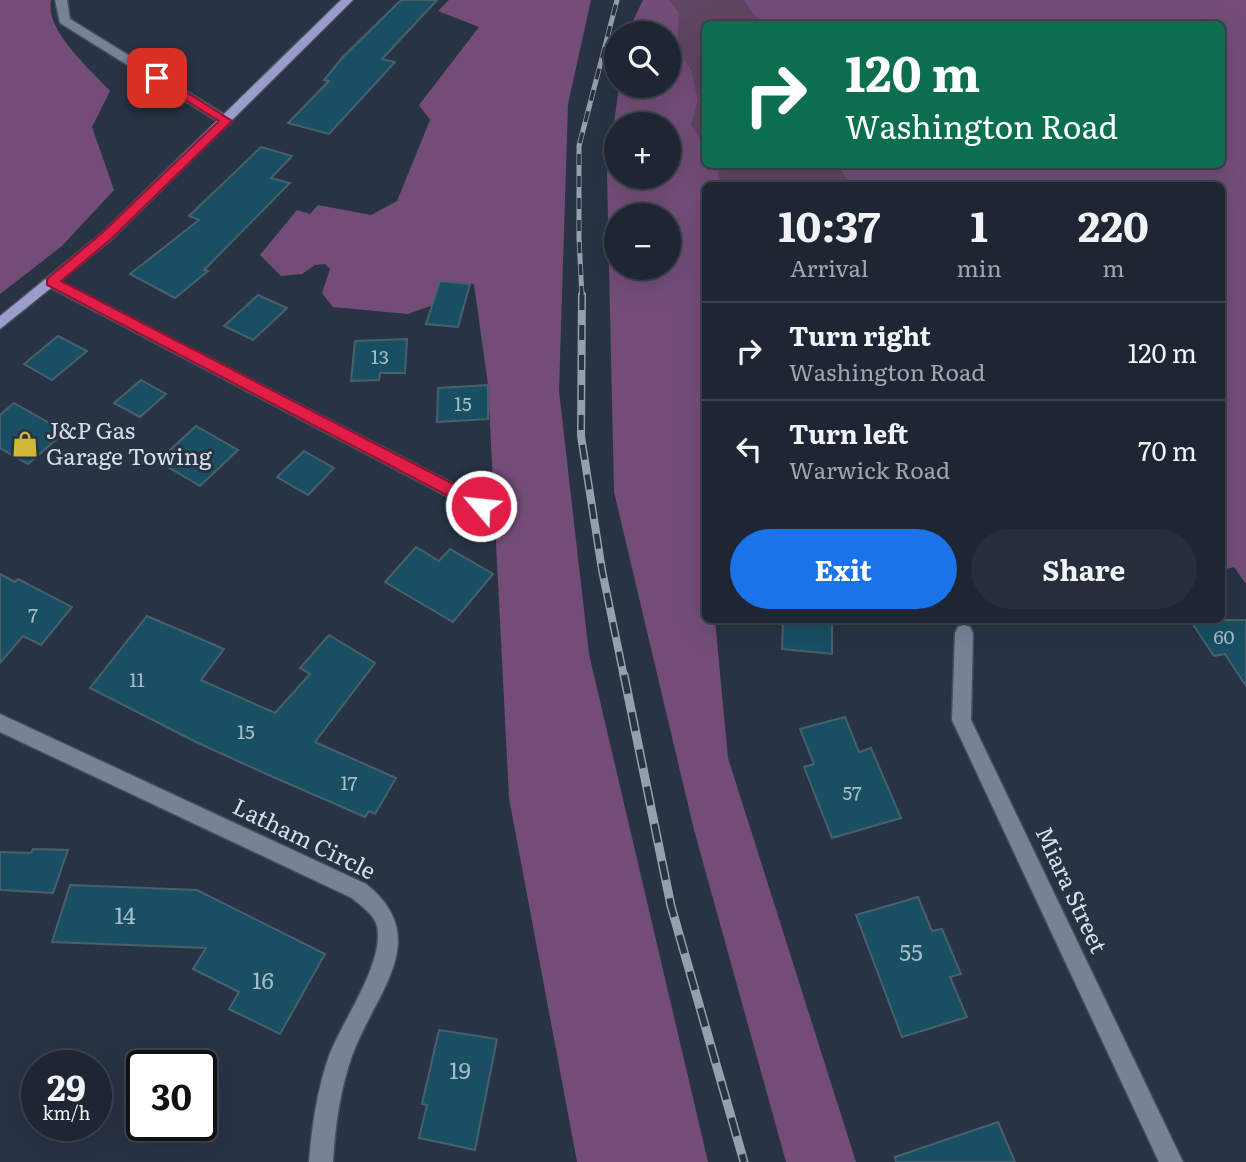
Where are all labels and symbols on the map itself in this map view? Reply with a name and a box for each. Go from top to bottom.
pin [127,48,187,108]
house number: 13 [371,342,389,370]
house number: 15 [454,389,472,417]
place label: J&P Gas Garage Towing [46,412,212,472]
shop icon: J&P Gas Garage Towing [10,429,40,459]
position arrow [444,469,518,543]
house number: 7 [28,600,38,628]
house number: 60 [1213,622,1235,650]
house number: 11 [129,665,145,693]
house number: 15 [237,717,255,745]
house number: 17 [341,768,358,796]
house number: 57 [842,778,862,806]
street label: Latham Circle [228,788,382,886]
street label: Miara Street [1029,820,1117,959]
house number: 14 [114,897,136,931]
house number: 55 [899,934,923,968]
house number: 16 [252,962,274,996]
speed limit sign: 30 [126,1050,217,1141]
house number: 19 [449,1052,471,1086]

